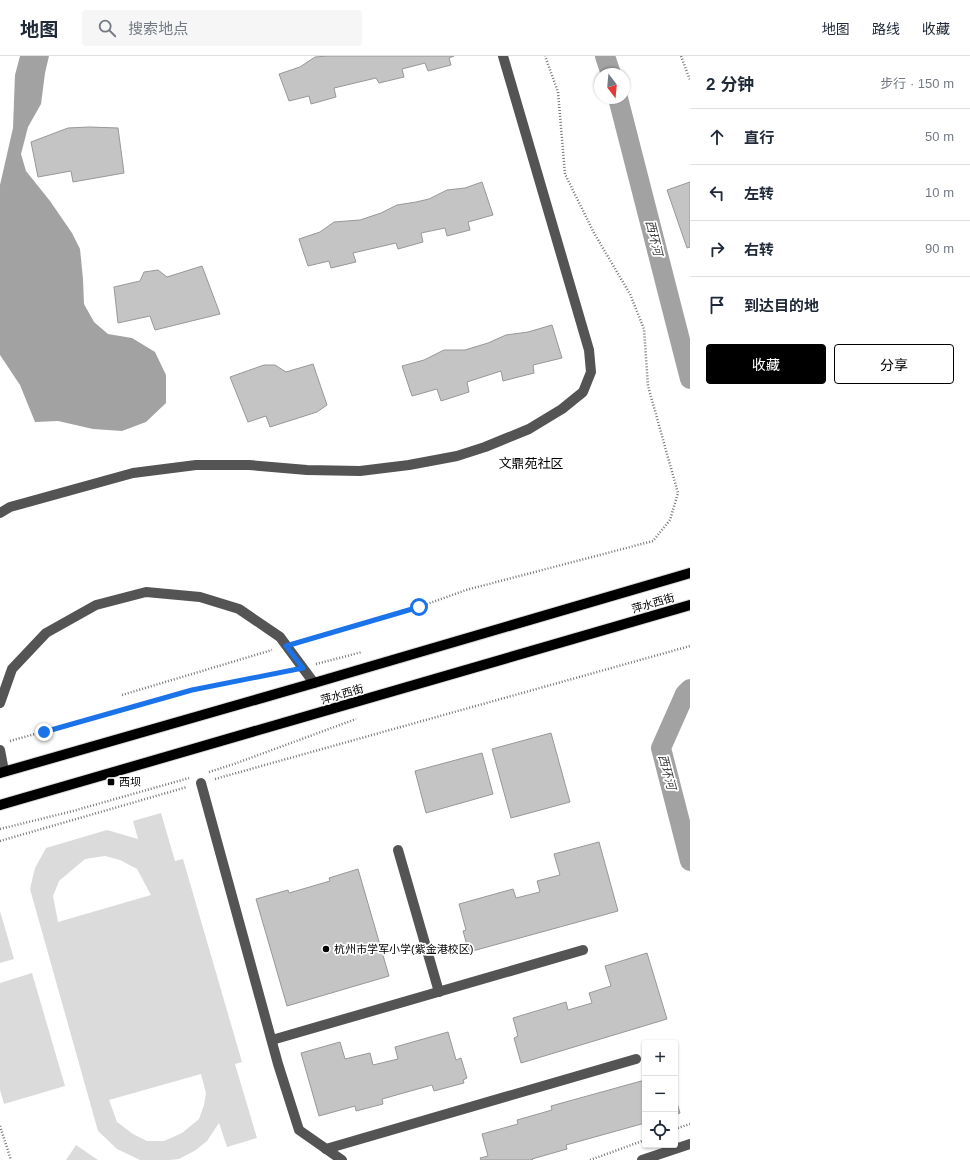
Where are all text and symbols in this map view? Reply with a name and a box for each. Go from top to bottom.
search box [82,10,362,46]
icon: search [96,17,118,39]
text: 地图 [20,19,58,40]
text: 搜索地点 [128,20,188,37]
text: 地图 [822,21,850,37]
text: 路线 [872,21,900,37]
text: 收藏 [922,21,950,37]
north arrow [594,68,630,104]
text: 2 分钟 [706,75,754,94]
text: 步行 · 150 m [880,76,954,91]
icon: ahead [706,126,728,148]
text: 直行 [744,129,774,146]
text: 50 m [925,129,954,144]
icon: left [706,182,728,204]
text: 左转 [744,185,774,202]
text: 10 m [925,185,954,200]
water label: 西环河 [643,219,666,259]
icon: right [706,238,728,260]
text: 右转 [744,241,774,258]
text: 90 m [925,241,954,256]
icon: arrive [706,294,728,316]
text: 到达目的地 [744,297,819,314]
button: 收藏 [706,344,826,384]
button: 分享 [834,344,954,384]
district label: 文鼎苑社区 [498,456,564,471]
street label: 萍水西街 [630,591,676,615]
route start [410,598,428,616]
street label: 萍水西街 [319,682,365,706]
route end [35,723,53,741]
water label: 西环河 [656,753,679,793]
place label: 西坝 [119,776,141,788]
marker: 西坝 [106,777,116,787]
place label: 杭州市学军小学(紫金港校区) [334,943,473,955]
marker: 杭州市学军小学(紫金港校区) [321,944,331,954]
map controls [642,1040,678,1148]
button: + [642,1040,678,1076]
button: − [642,1076,678,1112]
button: locate [642,1112,678,1148]

